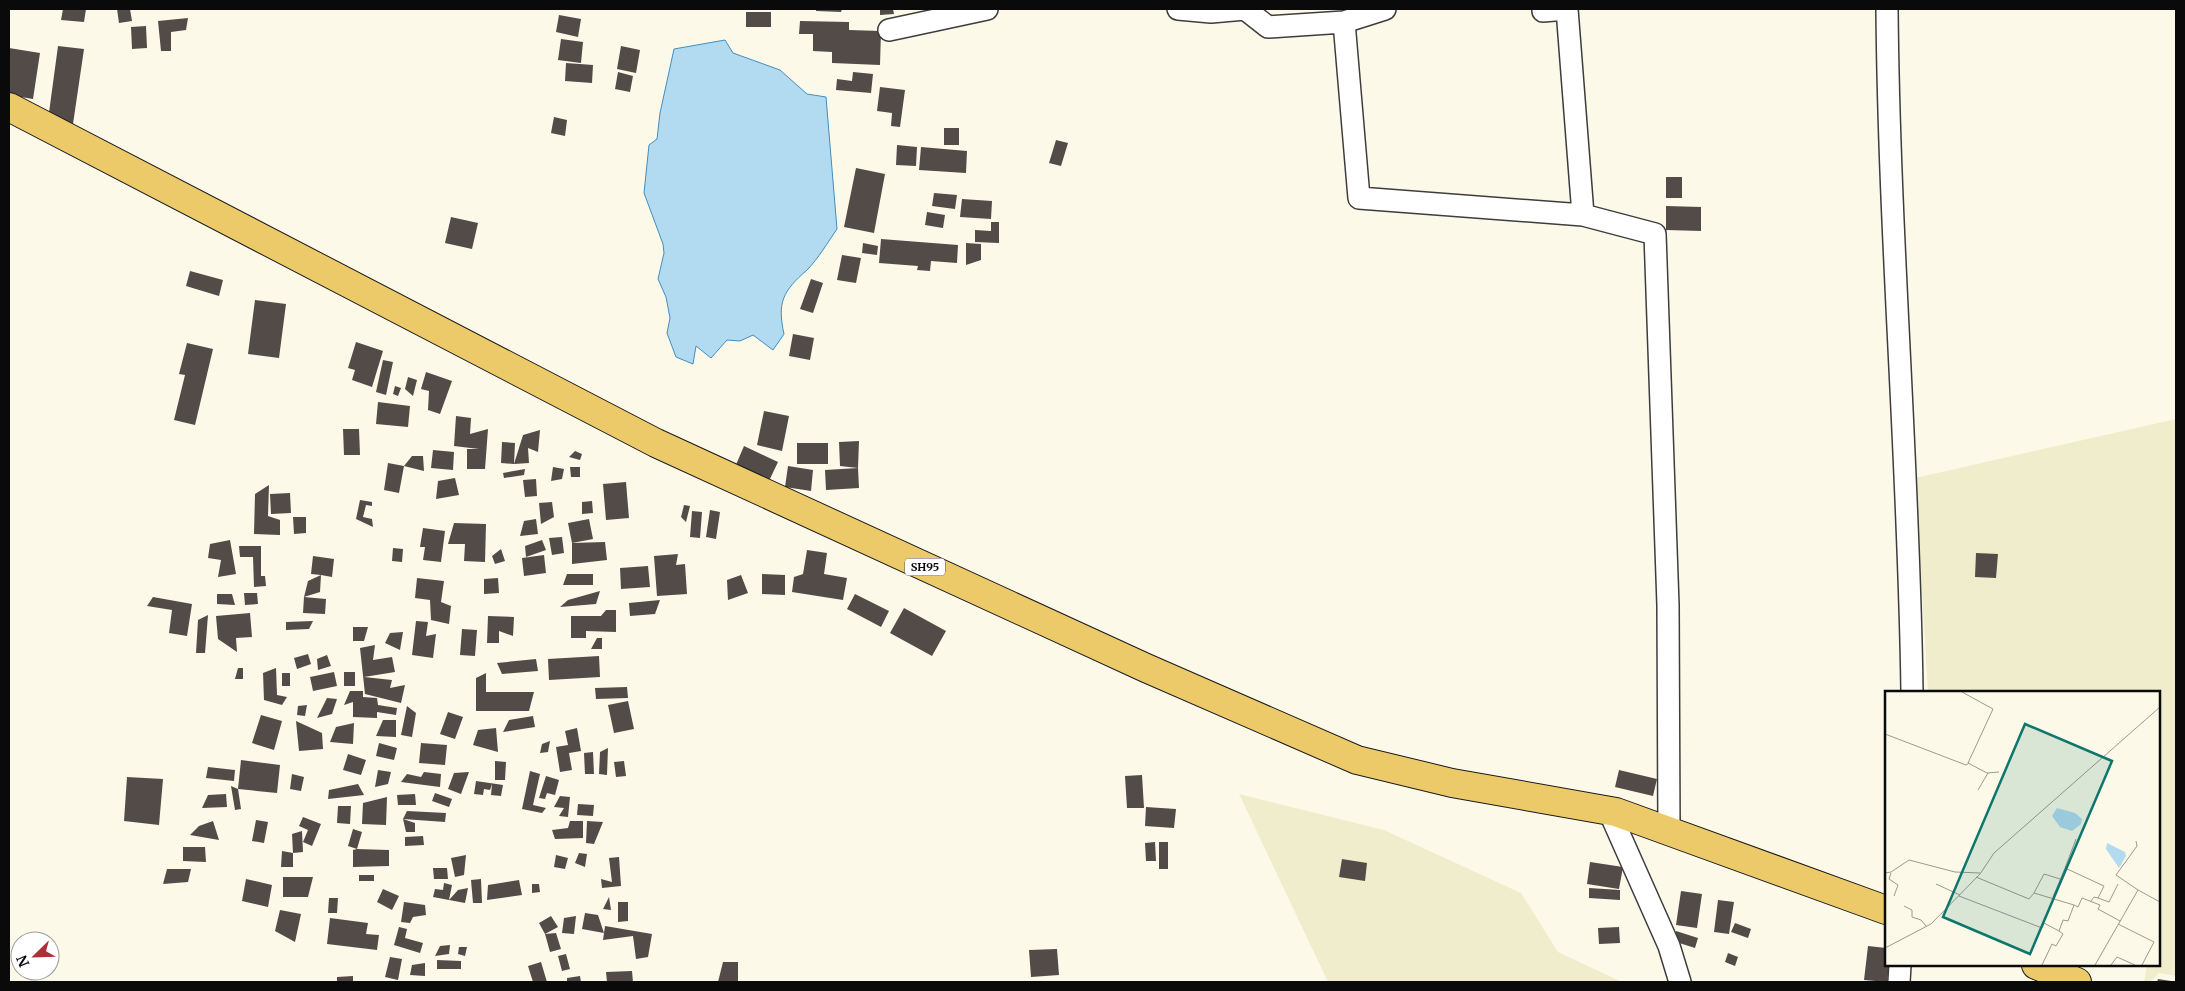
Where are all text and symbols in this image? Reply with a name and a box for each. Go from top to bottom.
road number: SH95 [905,558,945,576]
inset map [1885,691,2160,966]
north arrow [10,931,60,981]
text: N [13,952,33,970]

